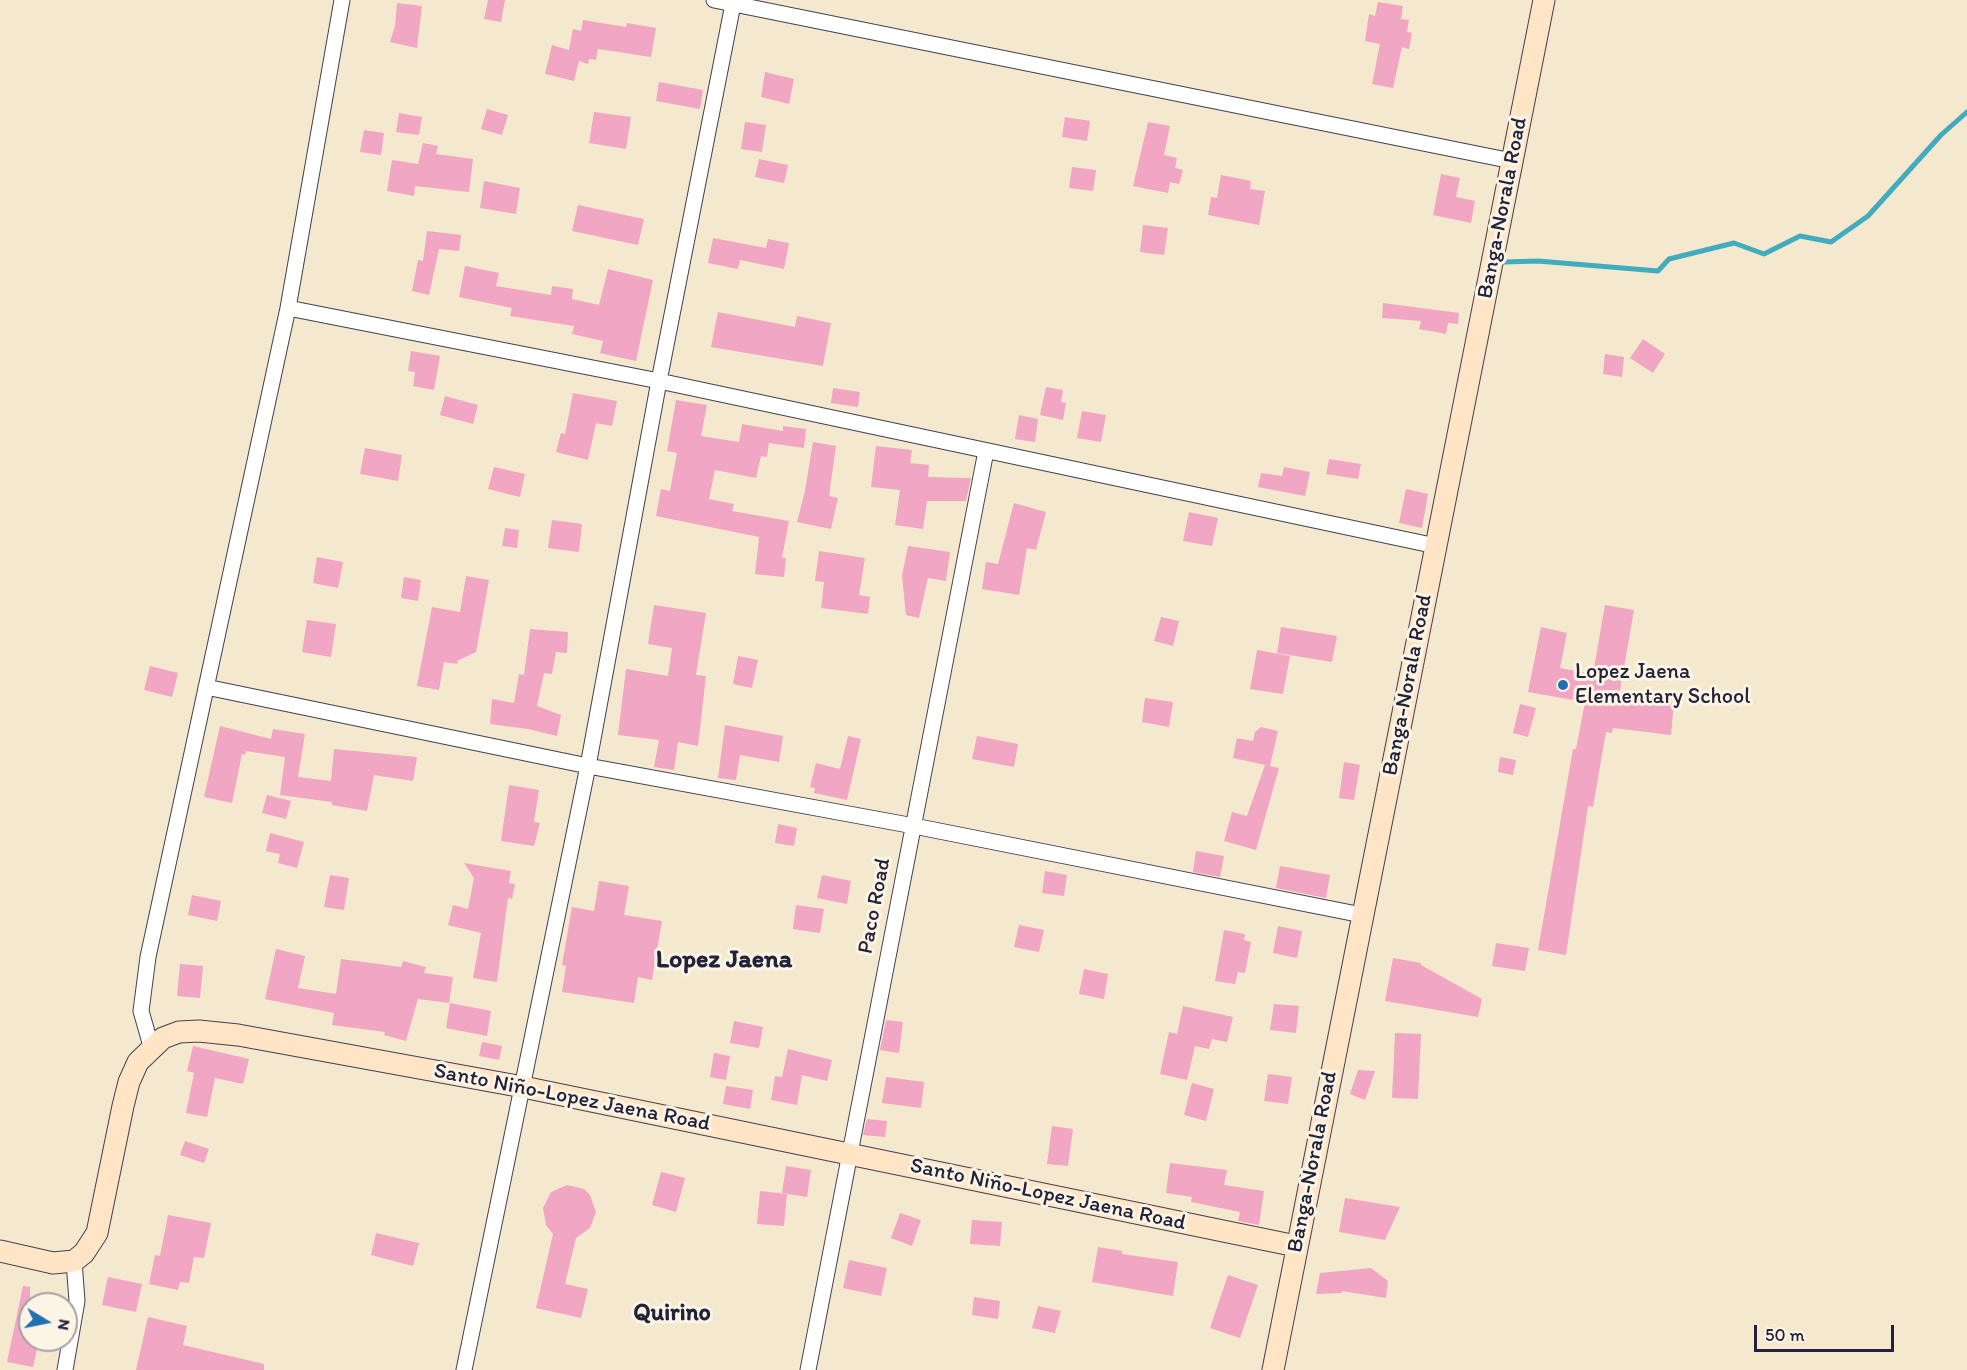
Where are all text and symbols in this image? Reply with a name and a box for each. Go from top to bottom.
street label: Banga-Norala Road [1472,115,1534,301]
street label: Banga-Norala Road [1377,592,1439,778]
place label: Lopez Jaena Elementary School [1575,659,1750,710]
marker: Lopez Jaena Elementary School [1556,678,1570,692]
street label: Paco Road [853,856,897,956]
district label: Lopez Jaena [656,944,792,976]
street label: Santo Niño-Lopez Jaena Road [431,1058,713,1138]
street label: Banga-Norala Road [1282,1069,1344,1255]
street label: Santo Niño-Lopez Jaena Road [908,1153,1188,1237]
north arrow [18,1292,78,1352]
district label: Quirino [633,1300,711,1328]
scale bar [1757,1313,1896,1351]
text: N [54,1318,75,1332]
text: 50 m [1765,1324,1805,1346]

